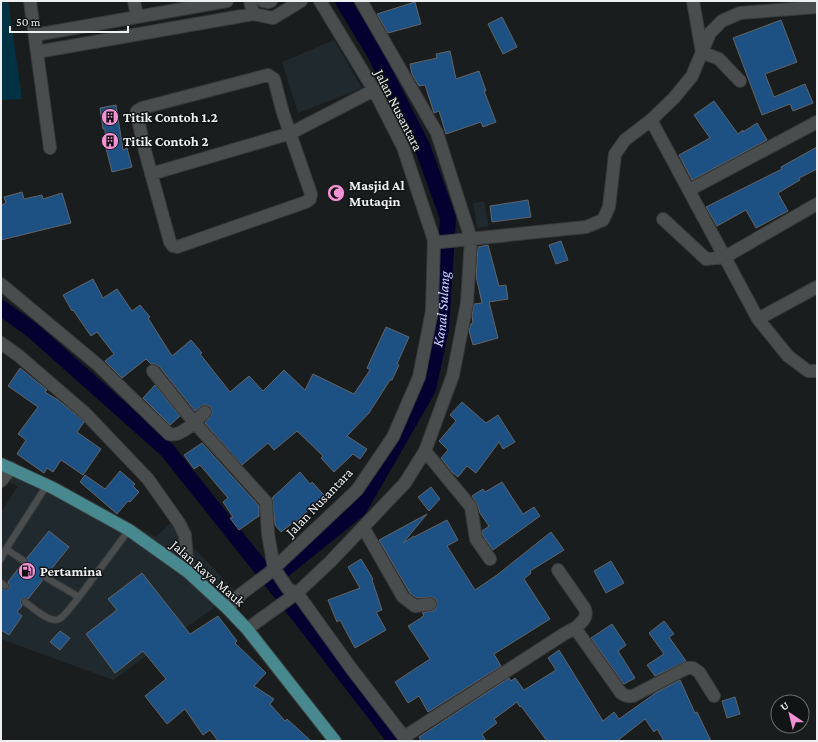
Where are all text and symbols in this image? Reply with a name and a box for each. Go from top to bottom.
scale bar [10,8,128,34]
text: 50 m [16,15,41,29]
street label: Jalan Nusantara [371,65,427,154]
building icon: Titik Contoh 1.2 [100,107,120,127]
place label: Titik Contoh 1.2 [123,109,218,125]
building icon: Titik Contoh 2 [100,131,120,151]
place label: Titik Contoh 2 [123,133,209,149]
place label: Masjid Al Mutaqin [349,177,404,209]
mosque icon: Masjid Al Mutaqin [326,183,346,203]
water label: Kanal Sulang [429,270,454,348]
street label: Jalan Nusantara [281,464,356,541]
street label: Jalan Raya Mauk [166,535,248,610]
fuel station icon: Pertamina [17,561,37,581]
place label: Pertamina [40,563,102,579]
north arrow [770,694,810,734]
text: U [778,698,791,713]

